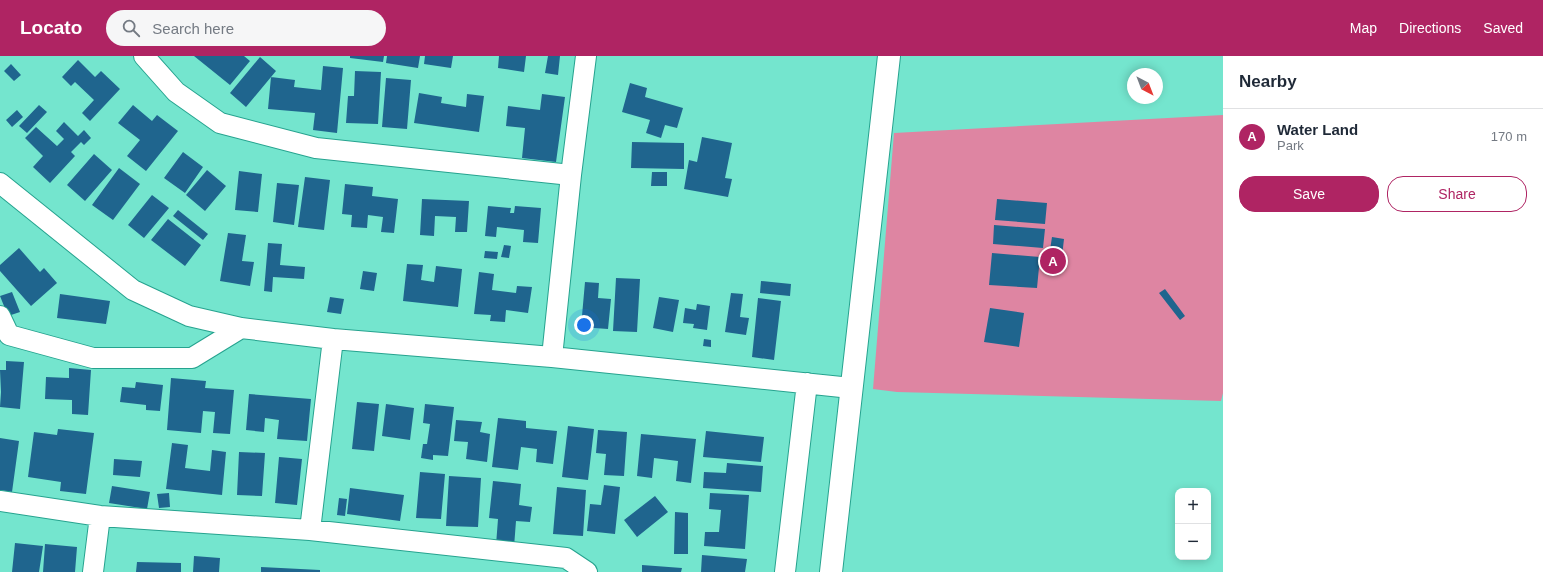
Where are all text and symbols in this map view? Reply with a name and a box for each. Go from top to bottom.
search box [106,10,386,46]
text: Locato [20,17,82,38]
icon: search [120,17,142,39]
text: Search here [152,20,234,37]
text: Map [1350,20,1377,36]
text: Directions [1399,20,1461,36]
text: Saved [1483,20,1523,36]
north arrow [1127,68,1163,104]
text: Nearby [1239,72,1297,91]
text: Water Land [1277,121,1358,138]
text: A [1247,129,1257,144]
text: 170 m [1491,129,1527,144]
text: Park [1277,138,1304,153]
button: Save [1239,176,1379,212]
button: Share [1387,176,1527,212]
pin: A [1040,246,1066,276]
your location [574,315,594,335]
map controls [1175,488,1211,560]
button: + [1175,488,1211,524]
button: − [1175,524,1211,560]

